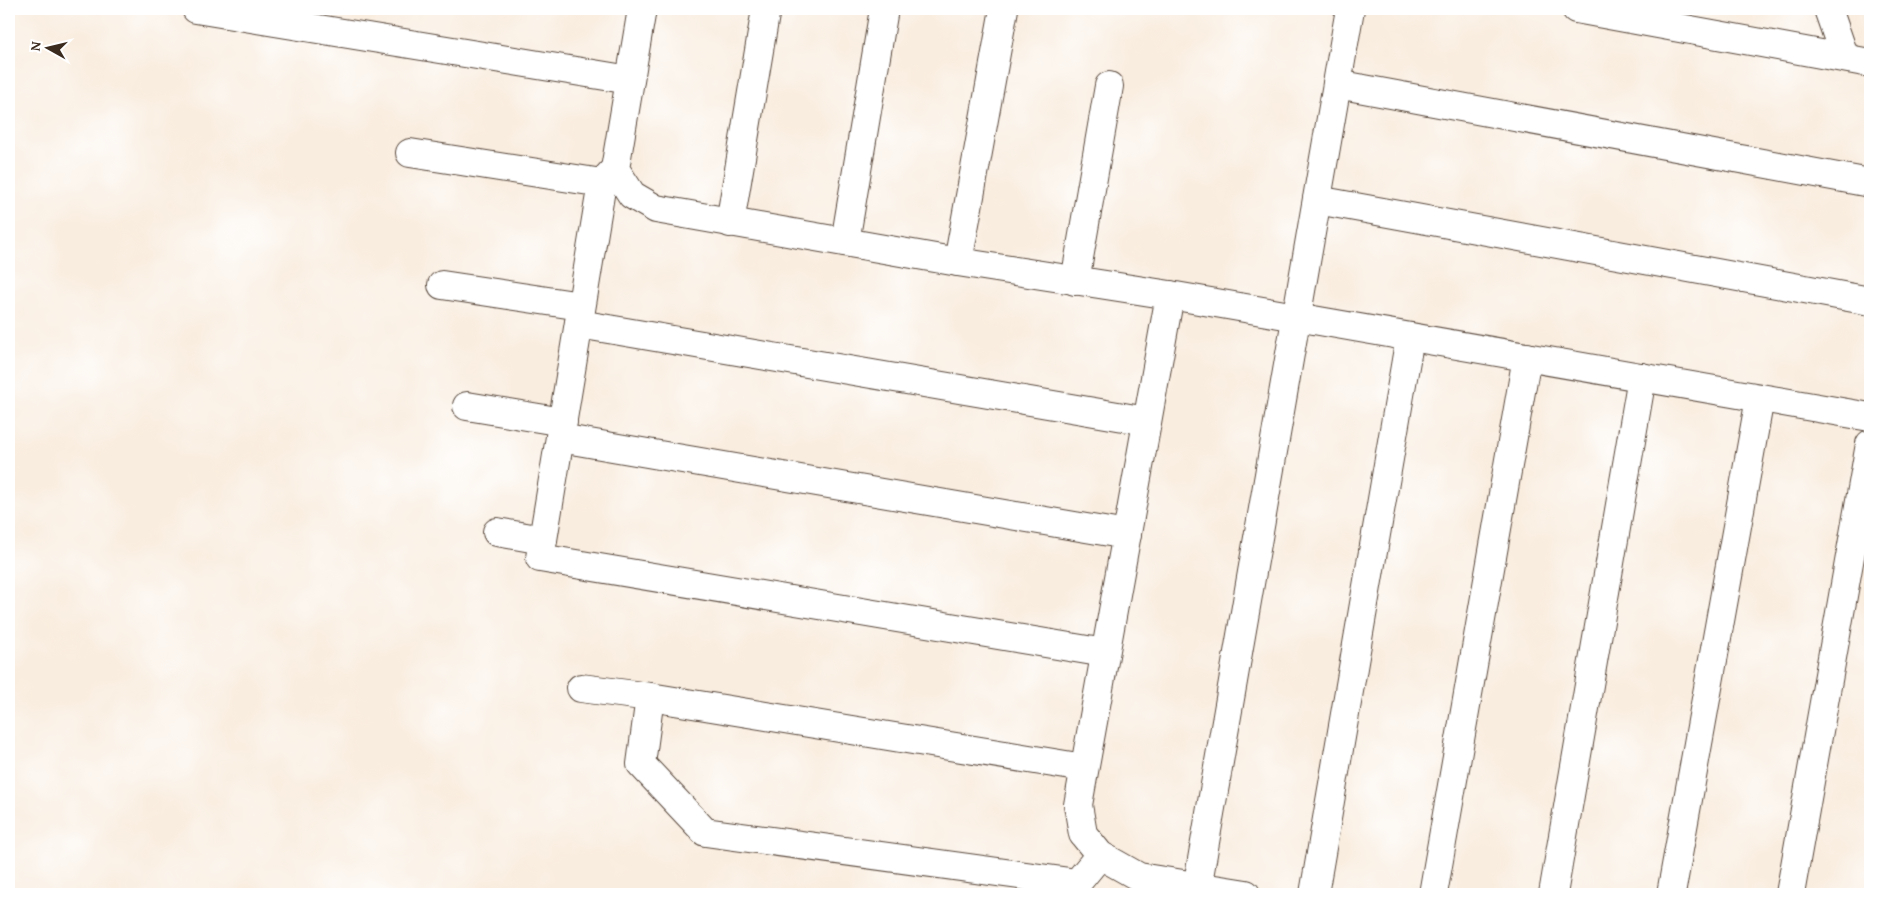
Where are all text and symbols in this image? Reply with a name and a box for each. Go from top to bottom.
north arrow [22,22,72,72]
text: N [25,40,46,52]

